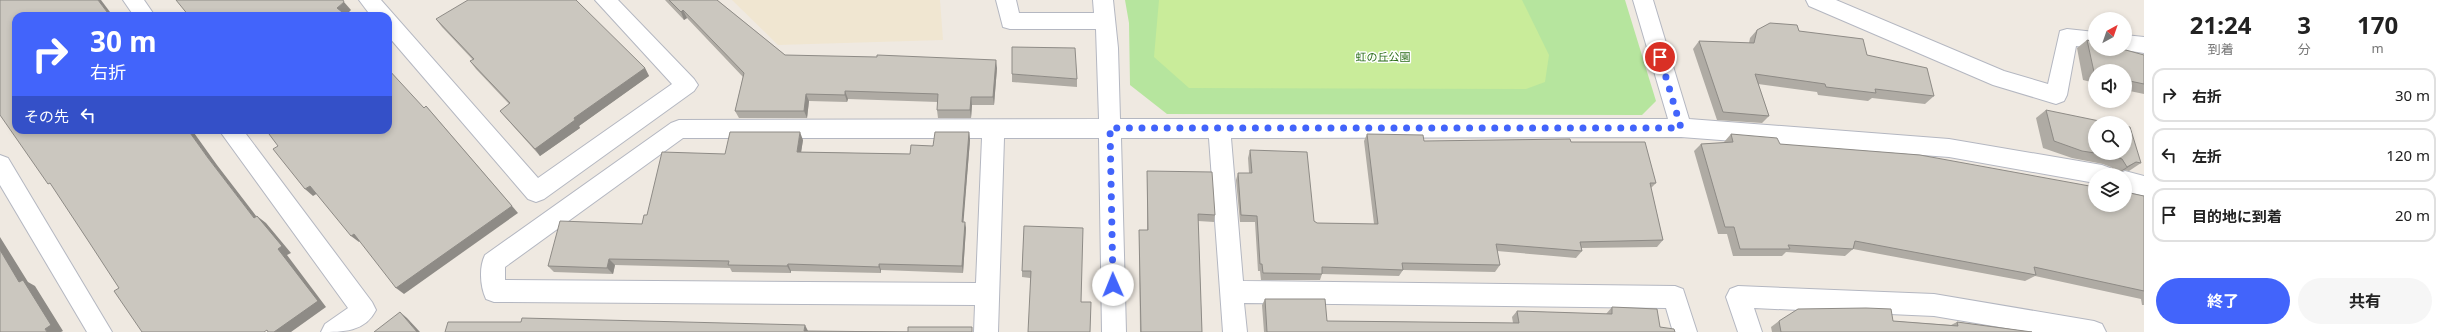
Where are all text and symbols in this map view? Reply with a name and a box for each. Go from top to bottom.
text: 21:24 [2190,8,2252,41]
text: 3 [2297,8,2311,41]
text: 170 [2357,8,2398,41]
north arrow [2088,12,2132,56]
map controls [2088,12,2132,212]
text: 30 m [90,22,157,60]
icon: right [24,28,76,80]
text: m [2371,39,2384,57]
pin [1643,40,1677,74]
text: 到着 [2208,40,2234,58]
text: 分 [2298,40,2311,58]
icon: arrive [1649,46,1671,68]
park label: 虹の丘公園 [1356,49,1411,64]
text: 右折 [90,60,126,84]
button: sound [2088,64,2132,108]
icon: right [2158,84,2180,106]
text: 30 m [2395,85,2430,105]
text: 右折 [2192,86,2222,106]
icon: left [77,104,99,126]
text: その先 [24,106,69,126]
button: search [2088,116,2132,160]
icon: left [2158,144,2180,166]
text: 120 m [2386,145,2430,165]
text: 左折 [2192,146,2222,166]
button: layers [2088,168,2132,212]
icon: arrive [2158,204,2180,226]
text: 20 m [2395,205,2430,225]
text: 目的地に到着 [2192,206,2282,226]
position arrow [1092,264,1134,306]
button: 終了 [2156,278,2290,324]
button: 共有 [2298,278,2432,324]

